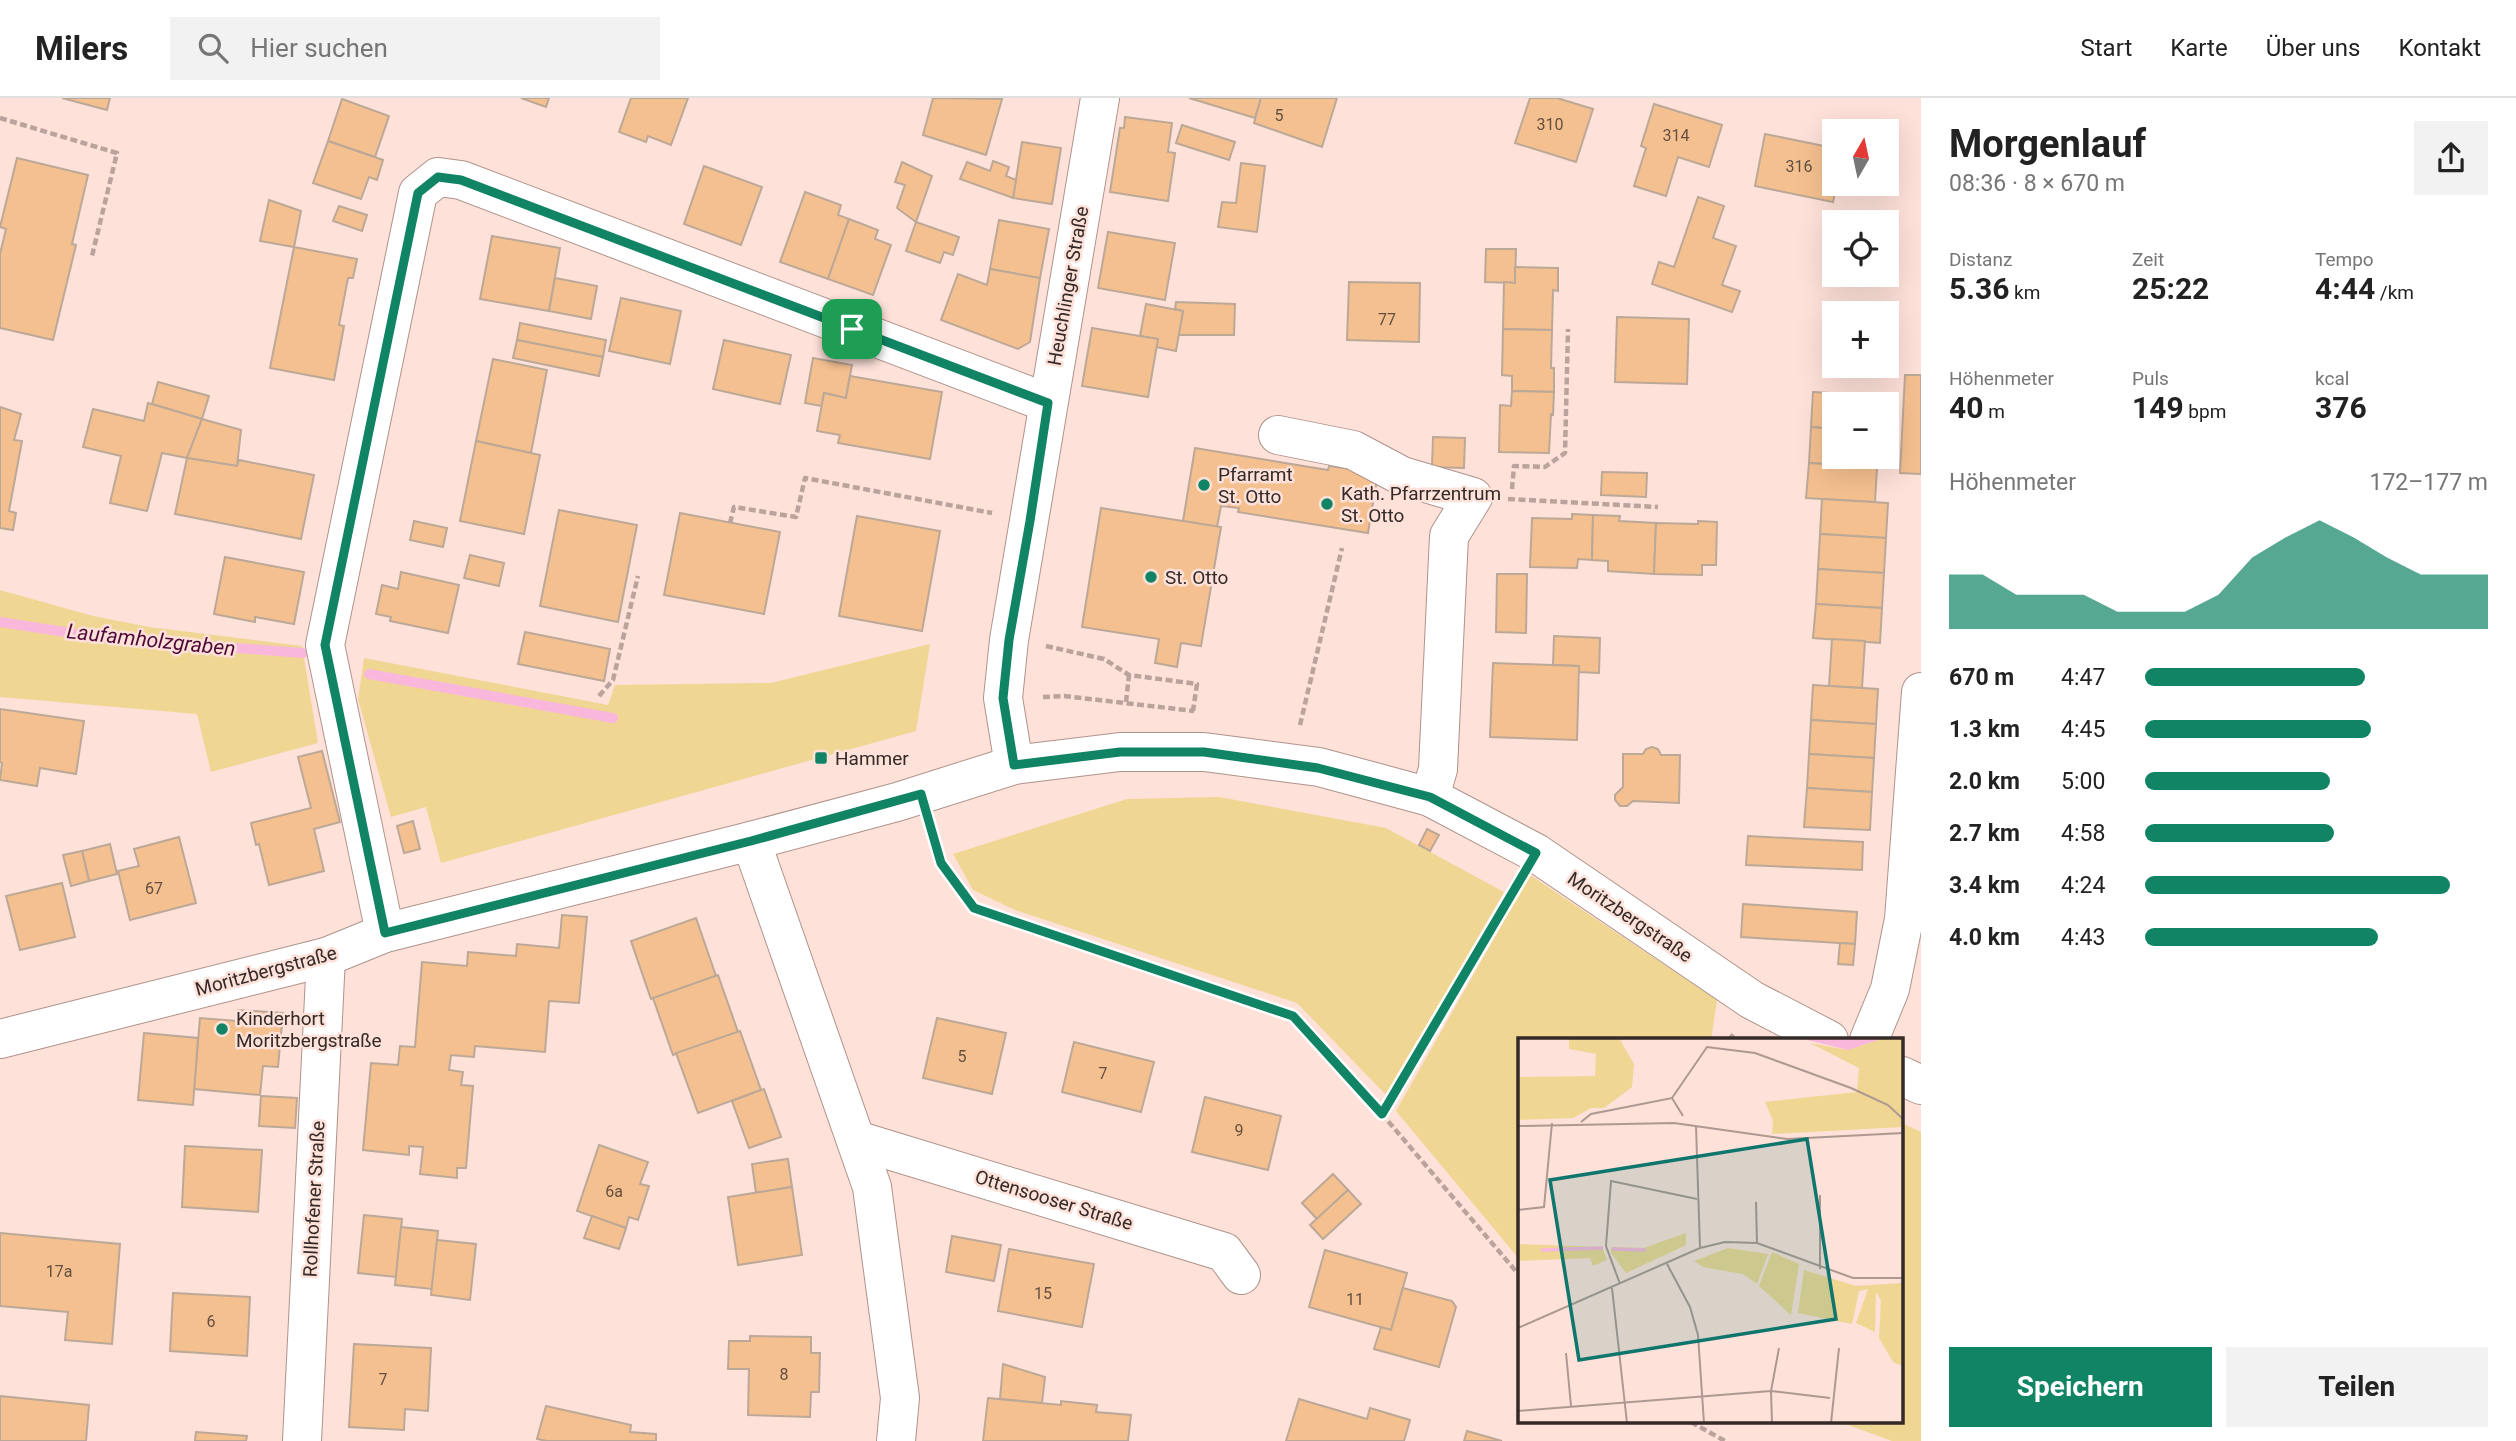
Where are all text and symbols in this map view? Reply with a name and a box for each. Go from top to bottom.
search box [170,17,660,80]
text: Milers [35,29,128,68]
icon: search [194,29,232,67]
text: Hier suchen [250,33,388,63]
text: Start [2081,34,2132,62]
text: Karte [2170,34,2228,62]
text: Über uns [2266,34,2360,62]
text: Kontakt [2398,34,2481,62]
house number: 5 [1275,106,1284,125]
house number: 310 [1537,115,1563,134]
north arrow [1822,119,1899,196]
map controls [1822,119,1899,469]
button: share [2414,121,2488,195]
text: Morgenlauf [1949,122,2146,166]
house number: 314 [1663,126,1689,145]
house number: 316 [1786,157,1812,176]
text: 08:36 · 8 × 670 m [1949,170,2125,197]
street label: Heuchlinger Straße [1043,205,1093,367]
button: locate [1822,210,1899,287]
text: Distanz [1949,248,2012,271]
text: Zeit [2132,248,2164,271]
text: Tempo [2315,248,2374,271]
text: 5.36 [1949,271,2009,306]
text: 25:22 [2132,271,2209,306]
text: 4:44 [2315,271,2375,306]
text: km [2009,281,2040,304]
text: /km [2375,281,2414,304]
pin [822,299,882,359]
button: + [1822,301,1899,378]
icon: arrive [833,310,871,348]
house number: 77 [1378,310,1396,329]
text: Höhenmeter [1949,367,2054,390]
text: Puls [2132,367,2169,390]
text: kcal [2315,367,2349,390]
text: 40 [1949,390,1983,425]
text: 149 [2132,390,2184,425]
text: 376 [2315,390,2367,425]
button: − [1822,392,1899,469]
text: m [1983,400,2005,423]
text: bpm [2184,400,2226,423]
place label: Pfarramt St. Otto [1218,463,1293,508]
text: Höhenmeter [1949,469,2076,496]
text: 172–177 m [2369,469,2488,496]
marker: Pfarramt St. Otto [1196,477,1212,493]
place label: Kath. Pfarrzentrum St. Otto [1341,482,1501,527]
marker: Kath. Pfarrzentrum St. Otto [1319,496,1335,512]
place label: St. Otto [1165,566,1228,589]
marker: St. Otto [1143,569,1159,585]
water label: Laufamholzgraben [65,619,237,661]
text: 670 m [1949,664,2014,691]
text: 4:47 [2061,664,2105,691]
text: 1.3 km [1949,716,2020,743]
text: 4:45 [2061,716,2105,743]
place label: Hammer [835,747,909,770]
marker: Hammer [813,750,829,766]
text: 2.0 km [1949,768,2020,795]
text: 5:00 [2061,768,2105,795]
text: 2.7 km [1949,820,2020,847]
text: 4:58 [2061,820,2105,847]
street label: Moritzbergstraße [1563,867,1697,967]
text: 3.4 km [1949,872,2020,899]
text: 4:24 [2061,872,2105,899]
house number: 67 [145,879,163,898]
text: 4.0 km [1949,924,2020,951]
text: 4:43 [2061,924,2105,951]
street label: Moritzbergstraße [193,941,339,1001]
place label: Kinderhort Moritzbergstraße [236,1007,382,1052]
marker: Kinderhort Moritzbergstraße [214,1021,230,1037]
inset map [1518,1038,1904,1424]
house number: 5 [958,1047,967,1066]
house number: 7 [1099,1064,1108,1083]
street label: Rollhofener Straße [298,1120,330,1278]
house number: 9 [1235,1121,1244,1140]
street label: Ottensooser Straße [972,1165,1136,1235]
house number: 6a [605,1182,623,1201]
house number: 17a [46,1262,72,1281]
house number: 15 [1034,1284,1052,1303]
house number: 11 [1346,1290,1364,1309]
house number: 6 [207,1312,216,1331]
button: Speichern [1949,1347,2212,1427]
button: Teilen [2226,1347,2488,1427]
house number: 8 [780,1365,789,1384]
house number: 7 [379,1370,388,1389]

